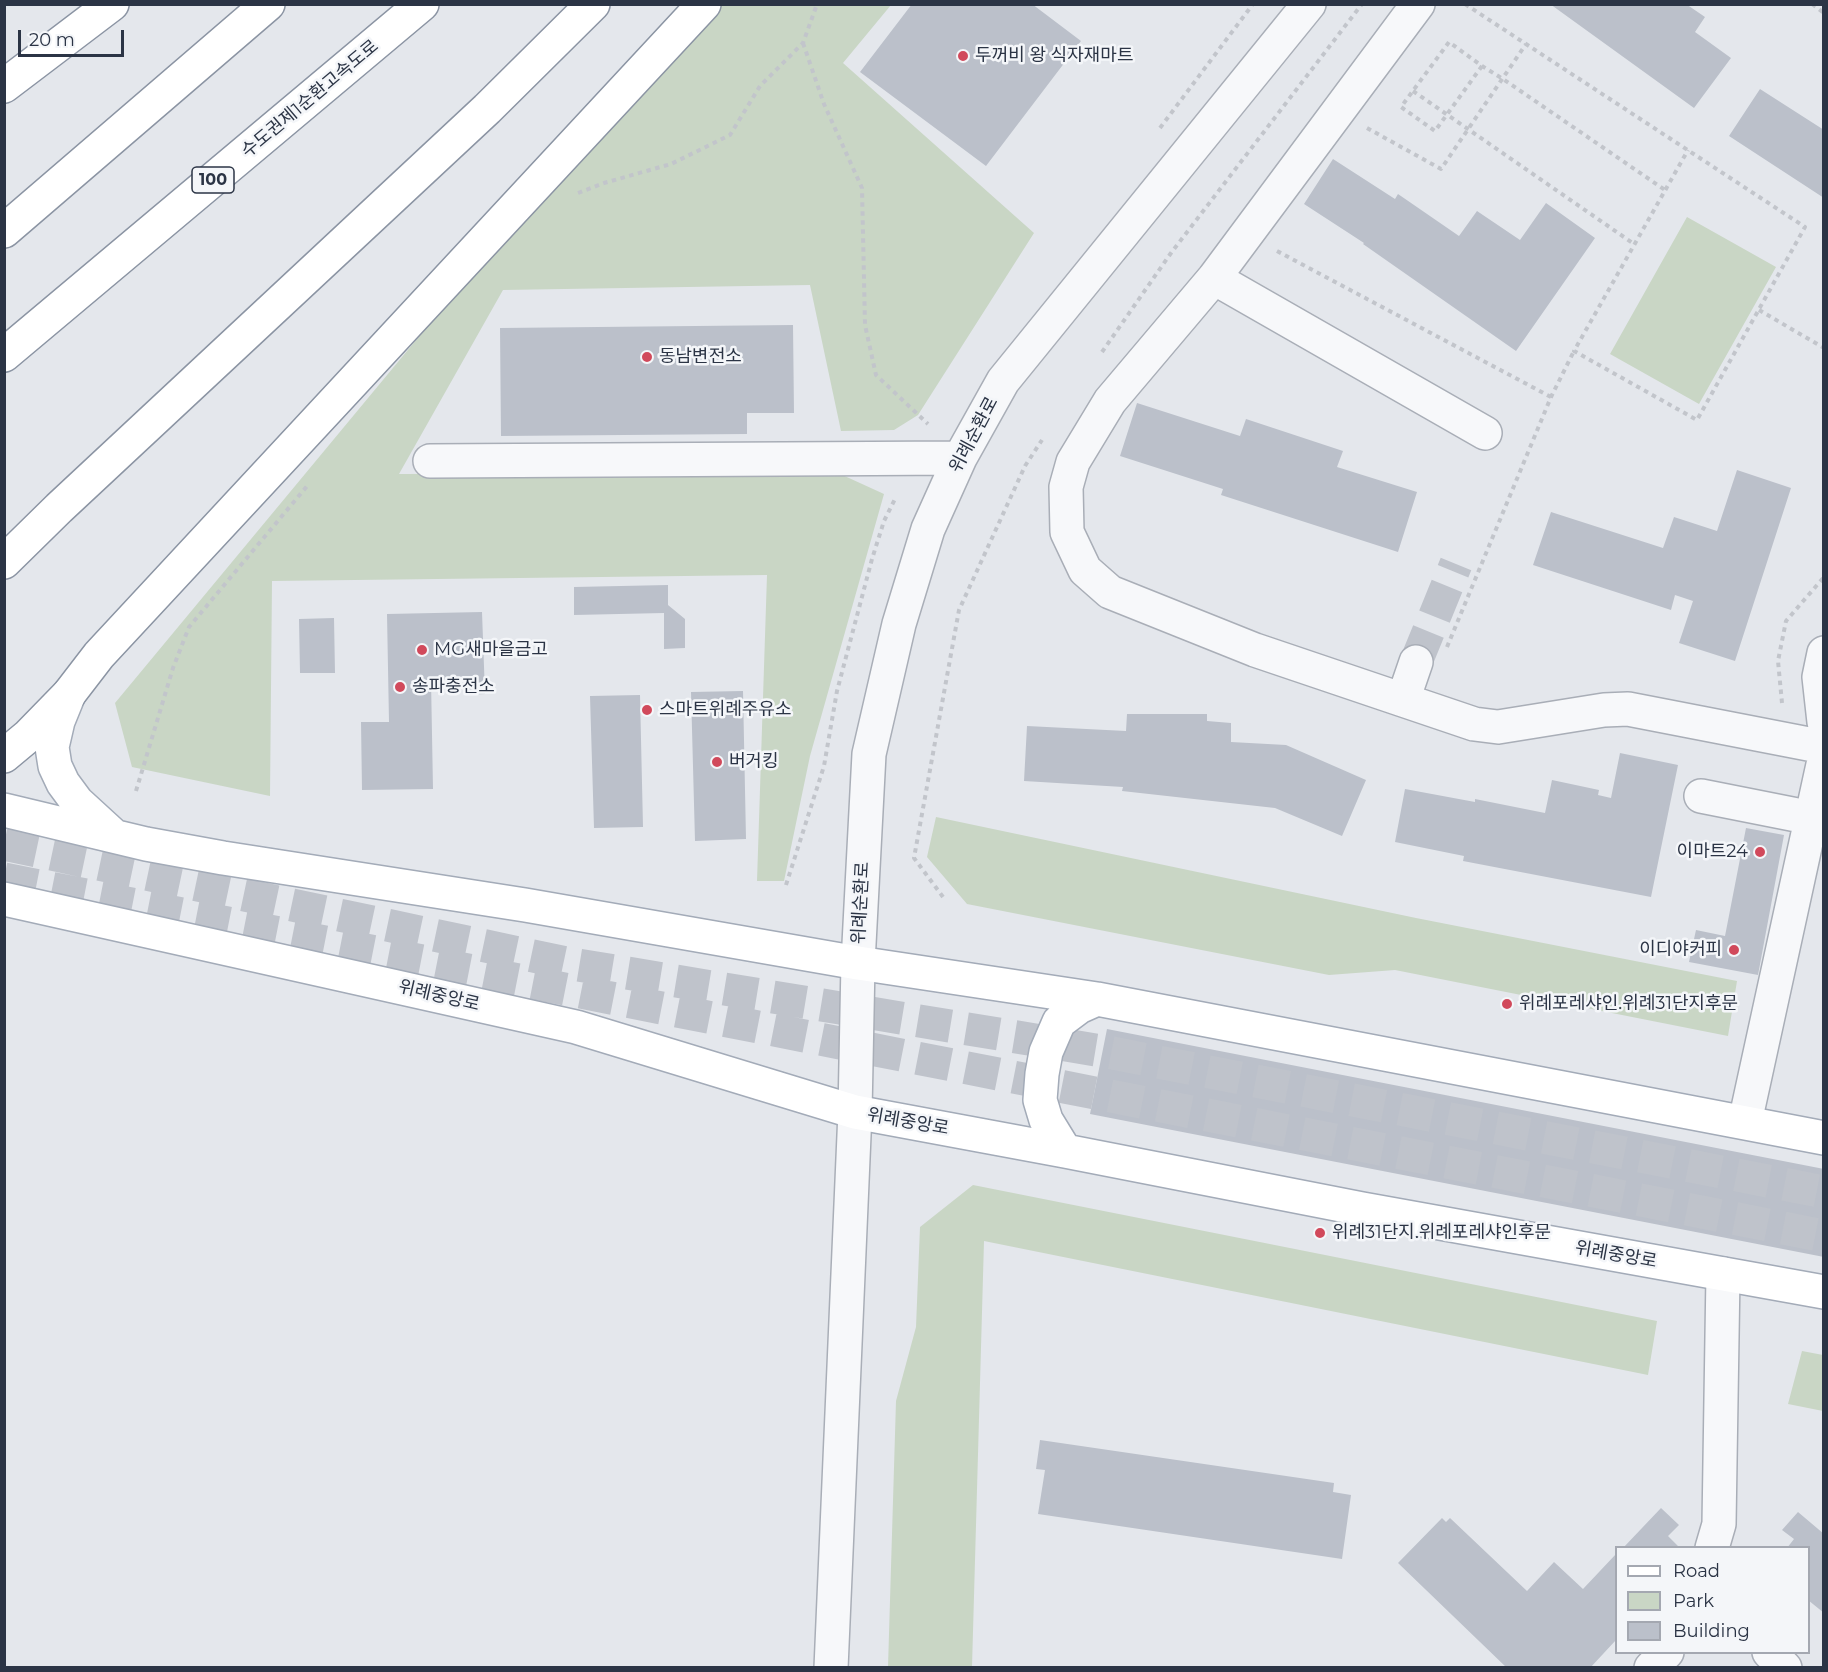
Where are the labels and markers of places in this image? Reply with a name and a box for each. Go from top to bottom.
place label: 두꺼비 왕 식자재마트 [975,45,1133,67]
marker: 두꺼비 왕 식자재마트 [956,49,970,63]
place label: 동남변전소 [659,346,742,368]
marker: 동남변전소 [640,350,654,364]
place label: MG새마을금고 [434,639,548,661]
marker: MG새마을금고 [415,643,429,657]
place label: 송파충전소 [412,676,495,698]
marker: 송파충전소 [393,680,407,694]
place label: 스마트위례주유소 [659,699,791,721]
marker: 스마트위례주유소 [640,703,654,717]
place label: 버거킹 [729,751,779,773]
marker: 버거킹 [710,755,724,769]
place label: 이마트24 [1677,841,1748,863]
marker: 이마트24 [1753,845,1767,859]
place label: 이디야커피 [1639,939,1722,961]
marker: 이디야커피 [1727,943,1741,957]
place label: 위례포레샤인.위례31단지후문 [1519,993,1738,1015]
marker: 위례포레샤인.위례31단지후문 [1500,997,1514,1011]
place label: 위례31단지.위례포레샤인후문 [1332,1222,1551,1244]
marker: 위례31단지.위례포레샤인후문 [1313,1226,1327,1240]

